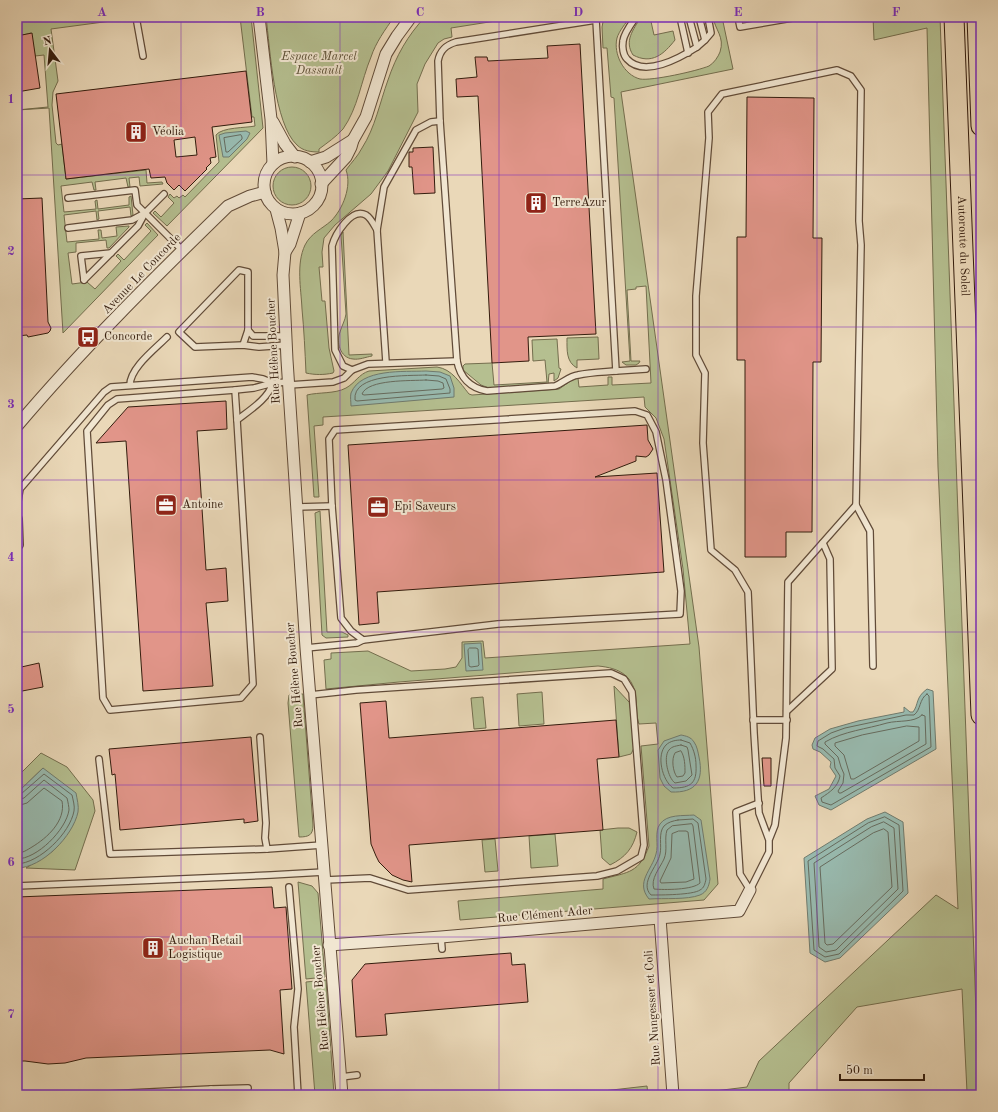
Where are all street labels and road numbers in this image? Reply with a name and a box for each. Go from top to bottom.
street label: Autoroute du Soleil [955,195,971,296]
street label: Avenue Le Concorde [101,231,184,317]
street label: Rue Hélène Boucher [265,298,283,404]
street label: Rue Hélène Boucher [284,622,306,728]
street label: Rue Clément Ader [497,905,593,925]
street label: Rue Hélène Boucher [310,945,332,1051]
street label: Rue Nungesser et Coli [643,950,663,1066]

